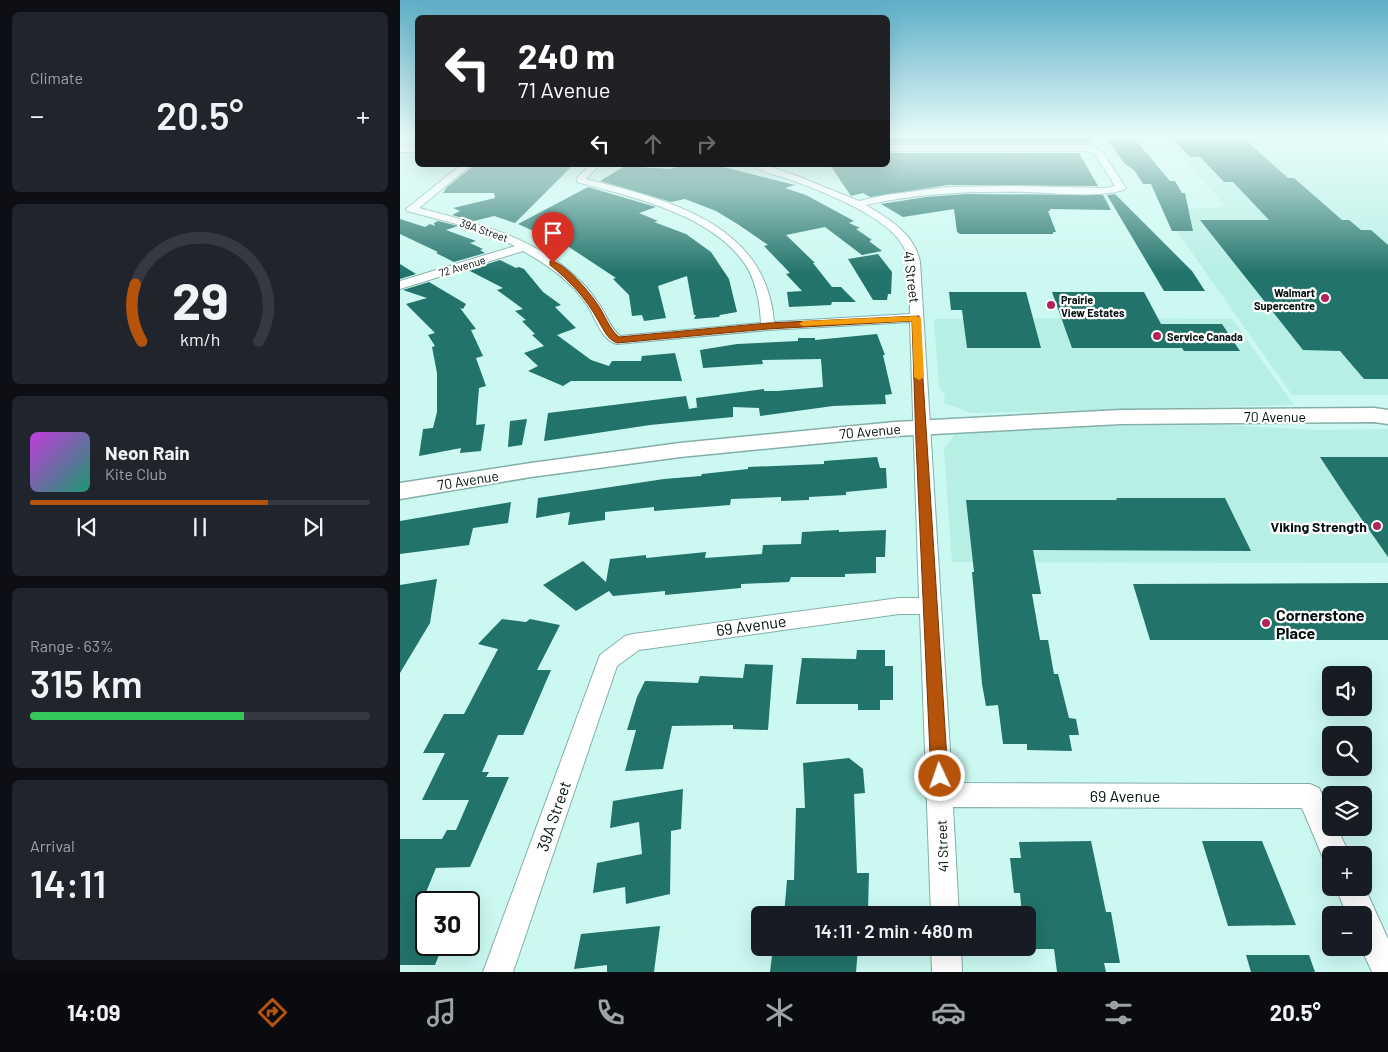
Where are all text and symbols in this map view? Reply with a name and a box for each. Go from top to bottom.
text: 240 m [518,34,615,76]
icon: left [435,35,500,100]
text: Climate [30,68,83,87]
text: 71 Avenue [518,76,611,102]
text: 20.5° [156,92,244,138]
text: − [30,98,44,132]
text: + [356,98,370,132]
icon: left [586,130,614,158]
icon: ahead [639,130,667,158]
icon: right [692,130,720,158]
pin [532,212,574,263]
street label: 39A Street [458,216,510,244]
icon: arrive [539,219,567,247]
street label: 41 Street [900,250,924,304]
street label: 72 Avenue [437,253,487,279]
text: 29 [172,268,228,330]
place label: Walmart Supercentre [1254,286,1315,312]
marker: Walmart Supercentre [1319,292,1331,304]
place label: Prairie View Estates [1061,293,1125,319]
marker: Prairie View Estates [1045,299,1057,311]
text: km/h [180,328,220,350]
marker: Service Canada [1151,330,1163,342]
place label: Service Canada [1167,330,1243,343]
street label: 70 Avenue [1244,408,1306,425]
street label: 70 Avenue [838,420,902,442]
text: Neon Rain [105,441,190,464]
text: Kite Club [105,464,167,483]
street label: 70 Avenue [436,467,500,493]
icon: previous [73,513,101,541]
icon: pause [186,513,214,541]
icon: next [299,513,327,541]
place label: Viking Strength [1271,518,1367,535]
marker: Viking Strength [1371,520,1383,532]
place label: Cornerstone Place [1276,605,1365,642]
street label: 69 Avenue [715,611,787,639]
marker: Cornerstone Place [1260,617,1272,629]
text: Range · 63% [30,636,114,655]
text: 315 km [30,660,143,706]
map controls [1322,666,1372,956]
button: sound [1322,666,1372,716]
button: search [1322,726,1372,776]
position arrow [913,749,965,801]
street label: 39A Street [532,778,574,854]
street label: 69 Avenue [1090,786,1160,805]
button: layers [1322,786,1372,836]
street label: 41 Street [933,820,951,872]
text: Arrival [30,836,75,855]
button: + [1322,846,1372,896]
text: 14:11 [30,860,106,906]
speed limit sign: 30 [415,891,480,956]
button: − [1322,906,1372,956]
text: 14:11 · 2 min · 480 m [814,919,973,942]
icon: directions [255,995,290,1030]
icon: music [424,995,459,1030]
icon: phone [593,995,628,1030]
icon: climate [762,995,797,1030]
icon: car [931,995,966,1030]
icon: filters [1101,995,1136,1030]
text: 14:09 [67,999,120,1025]
text: 20.5° [1270,999,1321,1025]

